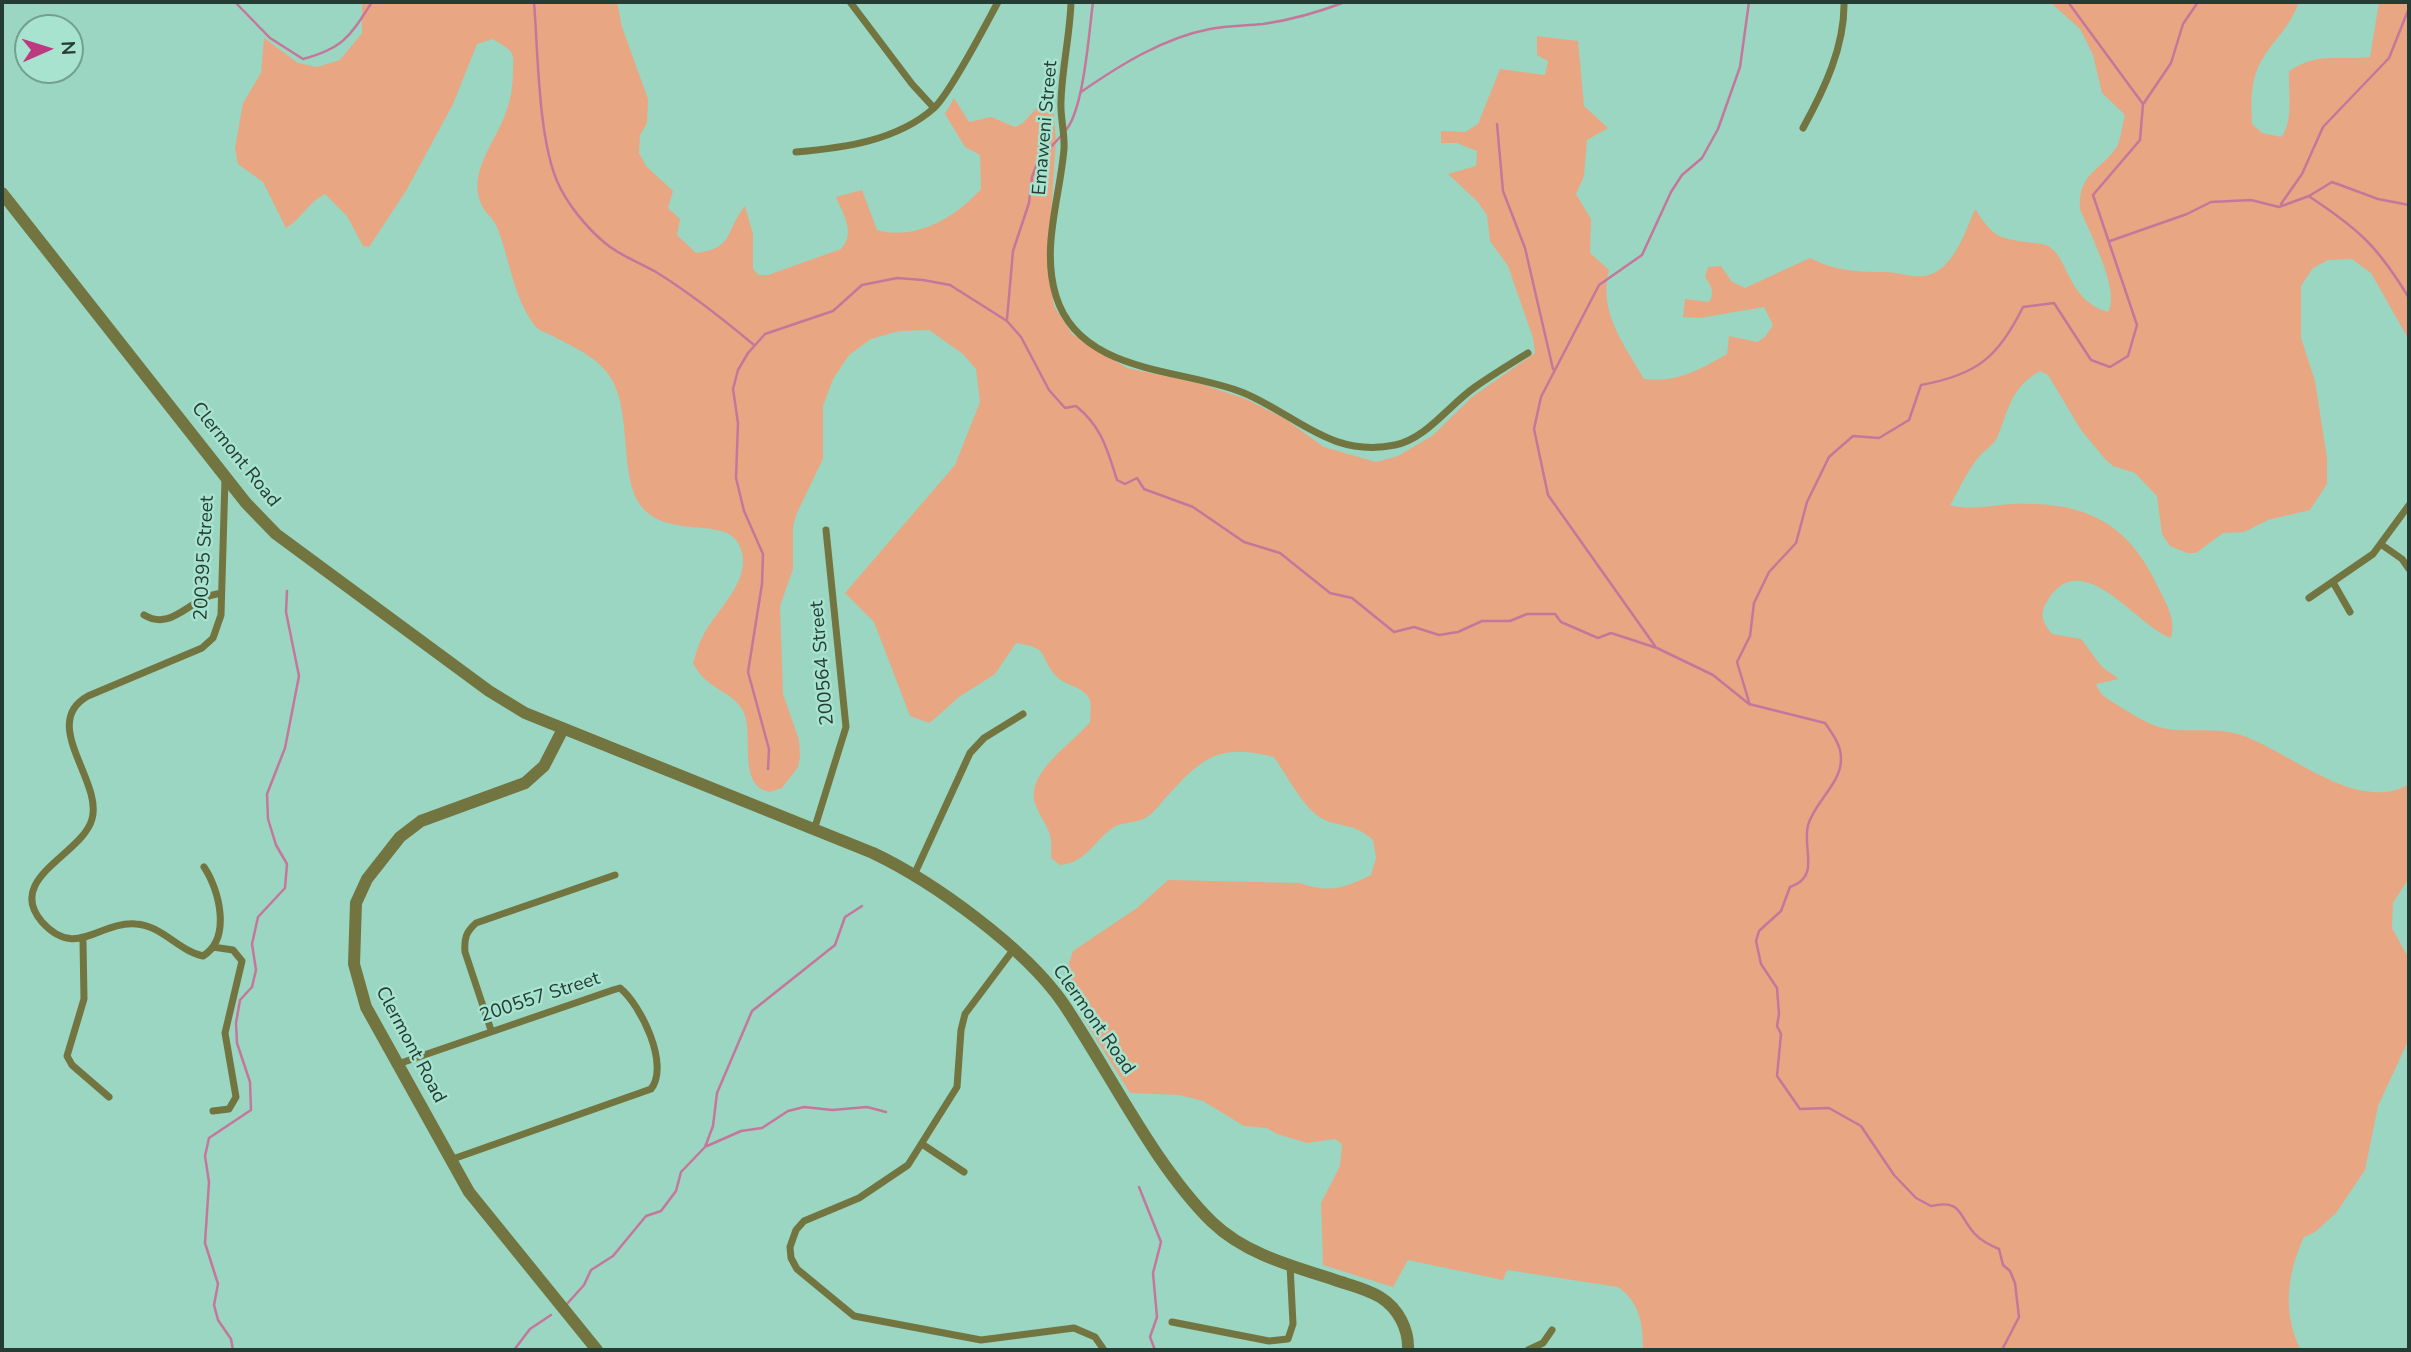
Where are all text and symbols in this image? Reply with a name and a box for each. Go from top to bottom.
north arrow [14,14,84,84]
text: N [55,40,81,56]
street label: Emaweni Street [1029,60,1063,196]
street label: Clermont Road [186,398,284,512]
street label: 200395 Street [190,495,220,621]
street label: 200564 Street [806,600,840,726]
street label: Clermont Road [1047,961,1139,1079]
street label: 200557 Street [477,968,603,1028]
street label: Clermont Road [370,983,450,1107]

